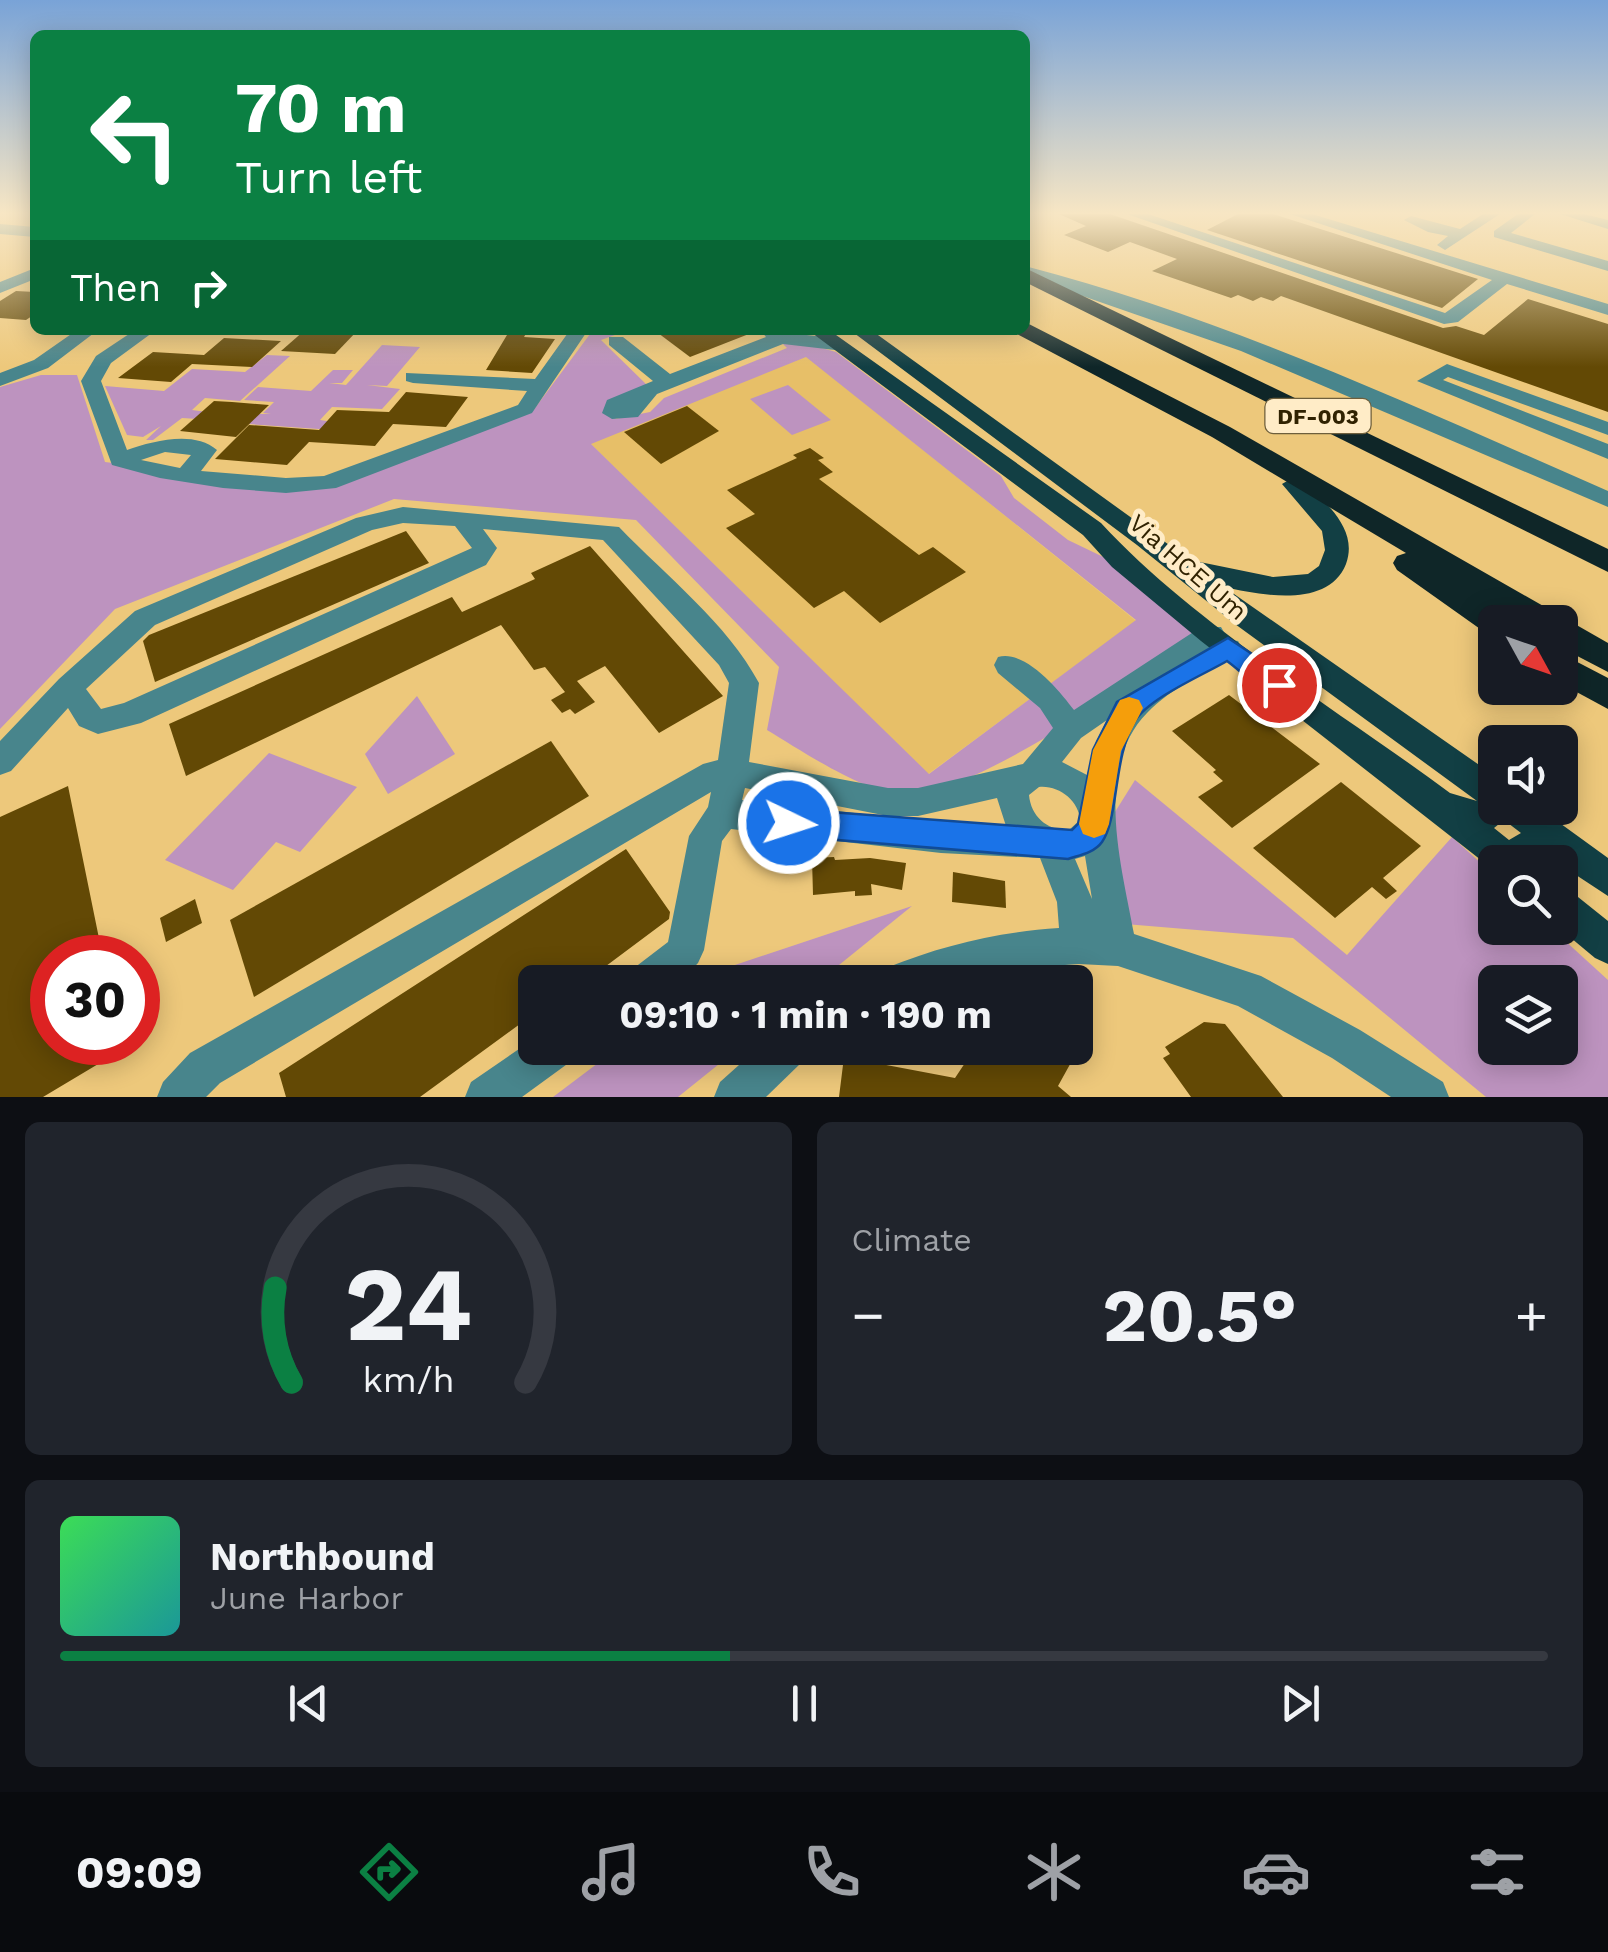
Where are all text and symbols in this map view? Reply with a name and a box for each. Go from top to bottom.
text: 70 m [235,67,407,149]
icon: left [70,70,200,200]
text: Turn left [235,151,422,204]
icon: right [181,260,236,315]
text: Then [70,266,161,310]
road number: DF-003 [1266,399,1370,433]
street label: Via HCE Um [1123,508,1253,626]
north arrow [1478,605,1578,705]
map controls [1478,605,1578,1065]
pin [1237,643,1322,728]
icon: arrive [1252,658,1307,713]
button: sound [1478,725,1578,825]
position arrow [737,771,841,875]
button: search [1478,845,1578,945]
speed limit sign: 30 [30,935,160,1065]
button: layers [1478,965,1578,1065]
text: 09:10 · 1 min · 190 m [619,993,992,1037]
text: Climate [852,1221,972,1259]
text: 24 [344,1243,472,1365]
text: 20.5° [1102,1271,1297,1359]
text: − [852,1283,885,1347]
text: + [1515,1283,1548,1347]
text: km/h [362,1359,454,1401]
text: Northbound [210,1535,435,1579]
text: June Harbor [210,1579,404,1617]
icon: previous [281,1676,336,1731]
icon: pause [777,1676,832,1731]
icon: next [1273,1676,1328,1731]
icon: directions [354,1837,424,1907]
icon: music [576,1837,646,1907]
icon: phone [797,1837,867,1907]
icon: climate [1019,1837,1089,1907]
icon: car [1241,1837,1311,1907]
icon: filters [1462,1837,1532,1907]
text: 09:09 [76,1846,203,1899]

